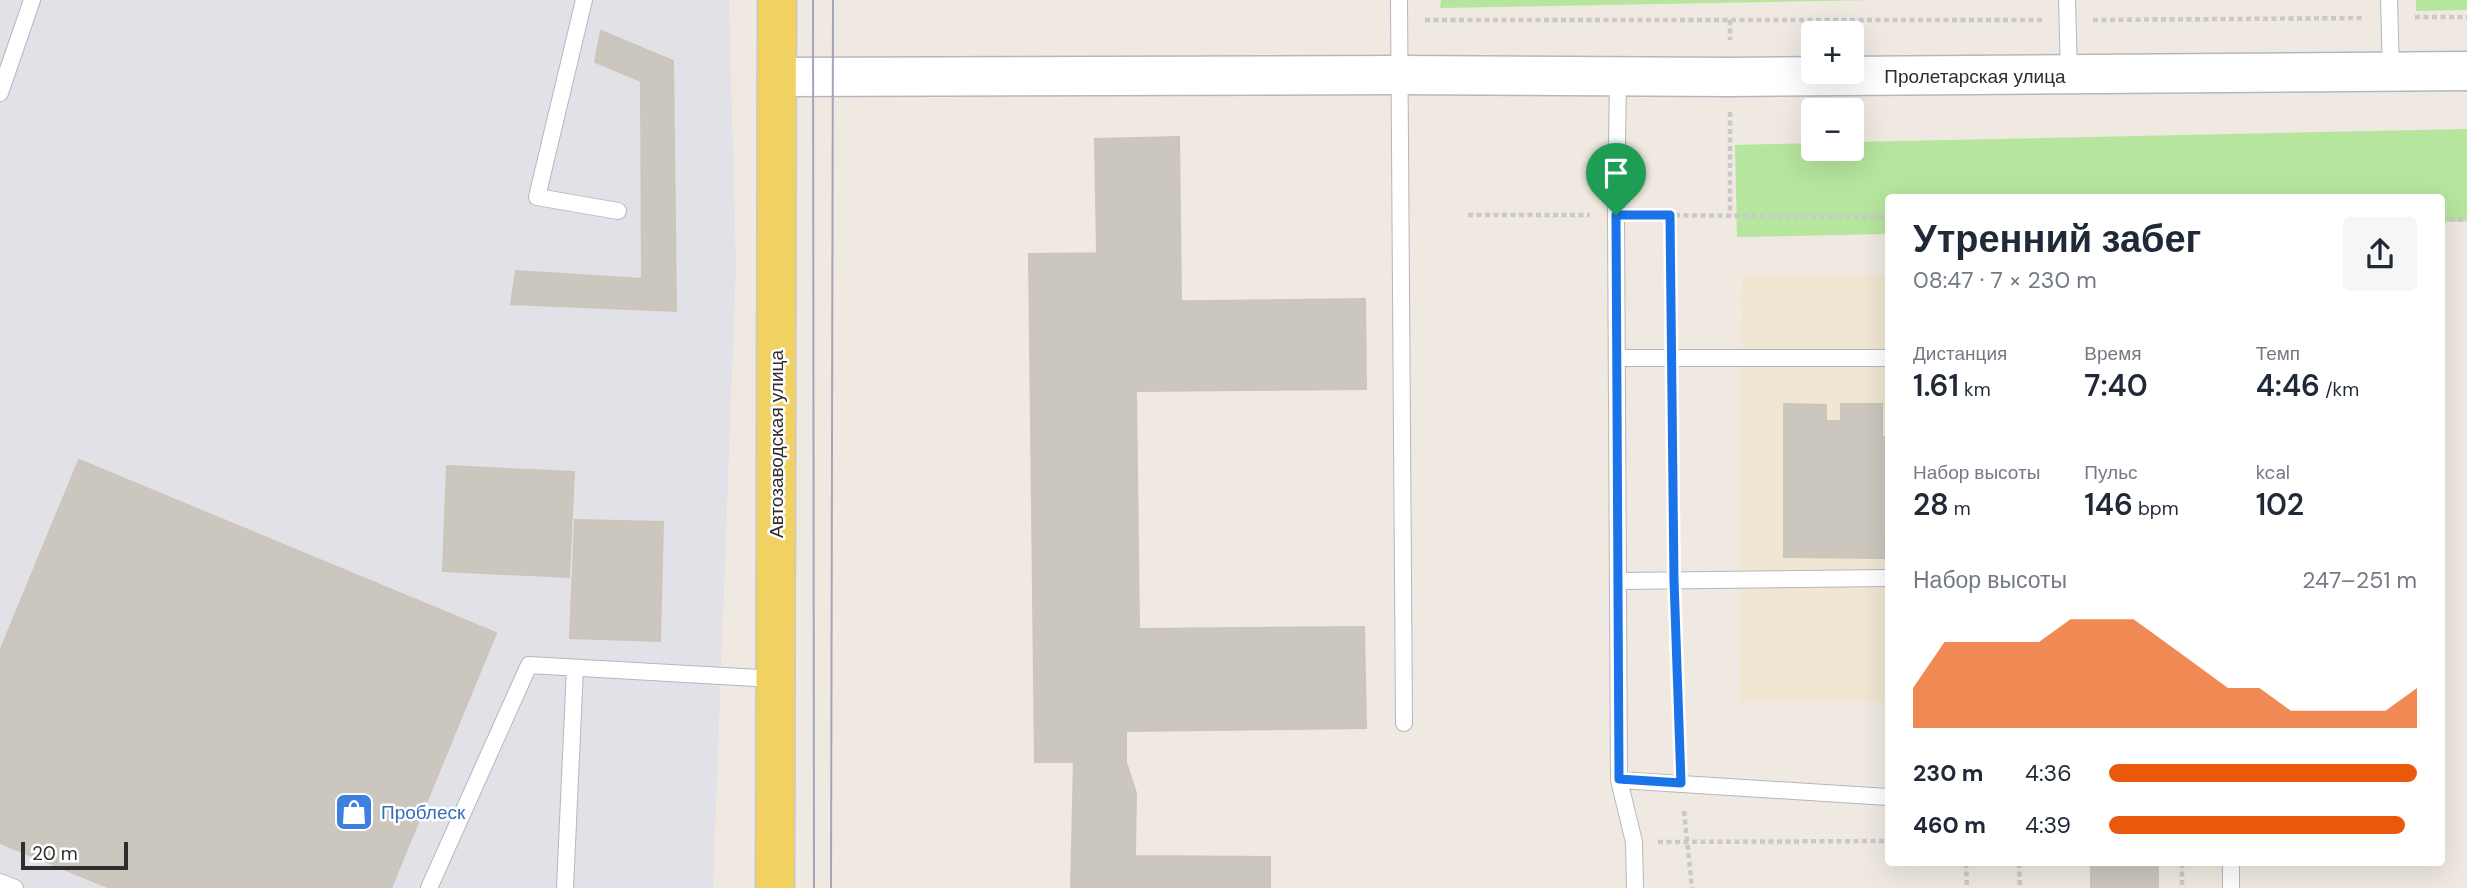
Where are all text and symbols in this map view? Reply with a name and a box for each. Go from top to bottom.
map controls [1801,21,1864,161]
button: + [1801,21,1864,84]
street label: Пролетарская улица [1884,64,2066,89]
button: − [1801,98,1864,161]
pin [1586,143,1646,215]
icon: arrive [1597,154,1635,192]
text: Утренний забег [1913,214,2201,264]
button: share [2343,217,2417,291]
text: 08:47 · 7 × 230 m [1913,265,2097,295]
text: Дистанция [1913,341,2007,366]
text: Время [2084,341,2142,366]
text: Темп [2256,341,2300,366]
street label: Автозаводская улица [764,350,789,538]
text: 1.61 [1913,366,1959,405]
text: 7:40 [2084,366,2148,405]
text: 4:46 [2256,366,2320,405]
text: km [1959,377,1991,402]
text: /km [2320,377,2359,402]
text: Набор высоты [1913,460,2040,485]
text: Пульс [2084,460,2138,485]
text: kcal [2256,460,2290,485]
text: 28 [1913,485,1949,524]
text: 146 [2084,485,2133,524]
text: 102 [2256,485,2304,524]
text: m [1949,496,1971,521]
text: bpm [2133,496,2179,521]
text: Набор высоты [1913,565,2067,595]
text: 247–251 m [2302,565,2417,595]
text: 230 m [1913,758,1983,788]
text: 4:36 [2025,758,2072,788]
shop icon: Проблеск [333,791,375,833]
place label: Проблеск [381,800,466,825]
text: 460 m [1913,810,1986,840]
text: 4:39 [2025,810,2071,840]
scale bar [21,839,128,871]
text: 20 m [32,841,78,866]

